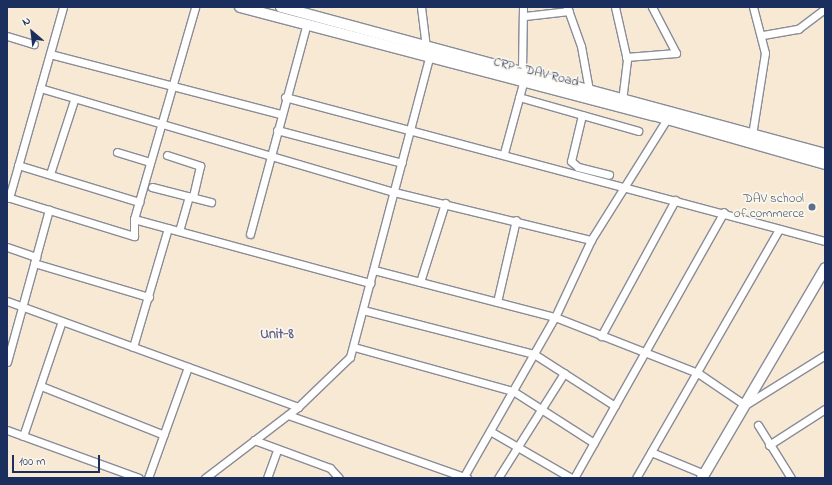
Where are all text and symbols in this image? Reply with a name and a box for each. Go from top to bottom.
north arrow [12,12,52,52]
text: N [19,13,33,30]
street label: CRP - DAV Road [492,55,580,91]
place label: DAV school of commerce [734,192,804,223]
marker: DAV school of commerce [807,202,817,212]
district label: Unit-8 [260,327,294,343]
scale bar [14,447,102,473]
text: 100 m [19,453,46,471]

